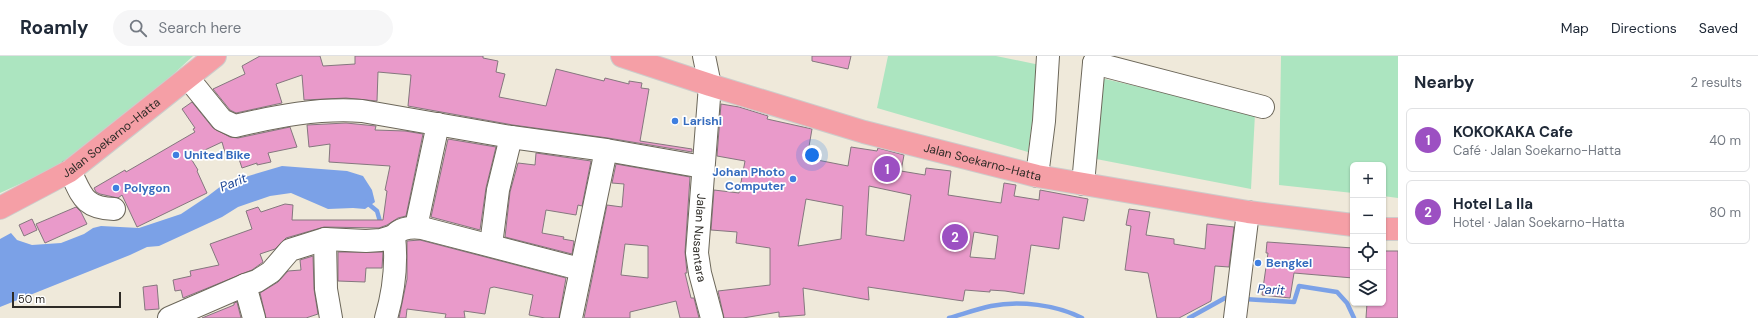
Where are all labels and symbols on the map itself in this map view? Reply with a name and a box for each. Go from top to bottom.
street label: Jalan Soekarno-Hatta [60,94,164,182]
place label: Larishi [683,113,722,129]
marker: Larishi [670,116,680,126]
street label: Jalan Soekarno-Hatta [922,140,1043,185]
your location [802,145,822,165]
place label: United Bike [184,147,250,163]
marker: United Bike [171,150,181,160]
pin: 1 [874,154,900,184]
place label: Johan Photo Computer [712,164,785,194]
water label: Parit [217,169,250,196]
marker: Johan Photo Computer [788,174,798,184]
place label: Polygon [124,180,170,196]
marker: Polygon [111,183,121,193]
street label: Jalan Nusantara [689,193,710,284]
pin: 2 [942,222,968,252]
place label: Bengkel [1266,255,1312,271]
marker: Bengkel [1253,258,1263,268]
water label: Parit [1257,280,1286,299]
scale bar [12,290,121,309]

